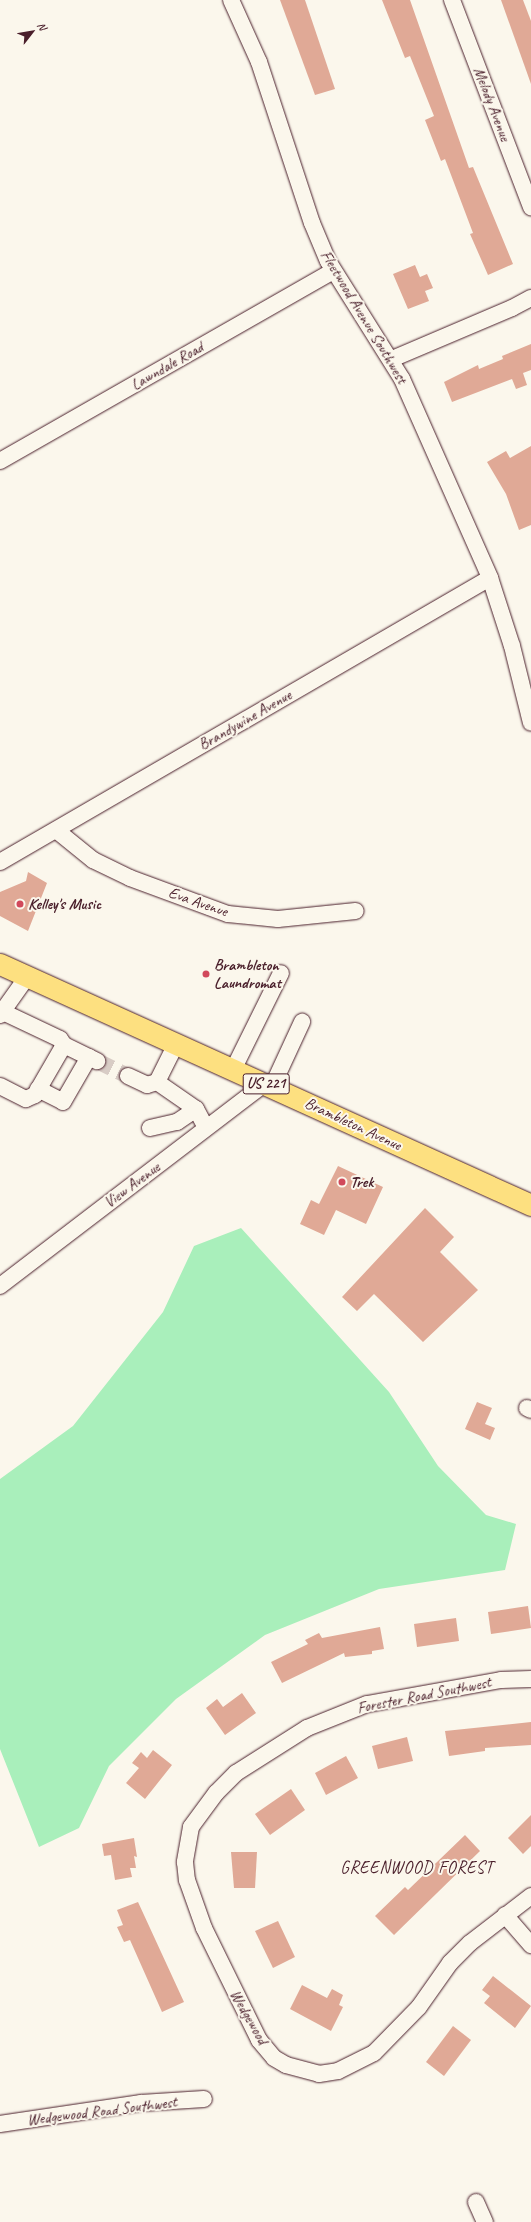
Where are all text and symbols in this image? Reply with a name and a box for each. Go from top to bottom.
north arrow [12,12,52,52]
text: N [35,19,50,32]
street label: Melody Avenue [469,64,515,144]
street label: Fleetwood Avenue Southwest [317,247,411,387]
street label: Lawndale Road [127,338,207,394]
street label: Brandywine Avenue [195,686,295,754]
street label: Eva Avenue [166,883,230,921]
place label: Kelley's Music [28,894,101,914]
marker: Kelley's Music [15,899,25,909]
place label: Brambleton Laundromat [214,955,281,993]
marker: Brambleton Laundromat [201,969,211,979]
road number: US 221 [242,1071,290,1097]
street label: Brambleton Avenue [302,1093,404,1155]
street label: View Avenue [100,1158,164,1212]
place label: Trek [350,1172,373,1192]
marker: Trek [337,1177,347,1187]
street label: Forester Road Southwest [356,1673,492,1717]
district label: GREENWOOD FOREST [341,1858,493,1878]
street label: Wedgewood [226,1986,272,2048]
street label: Wedgewood Road Southwest [26,2092,178,2130]

